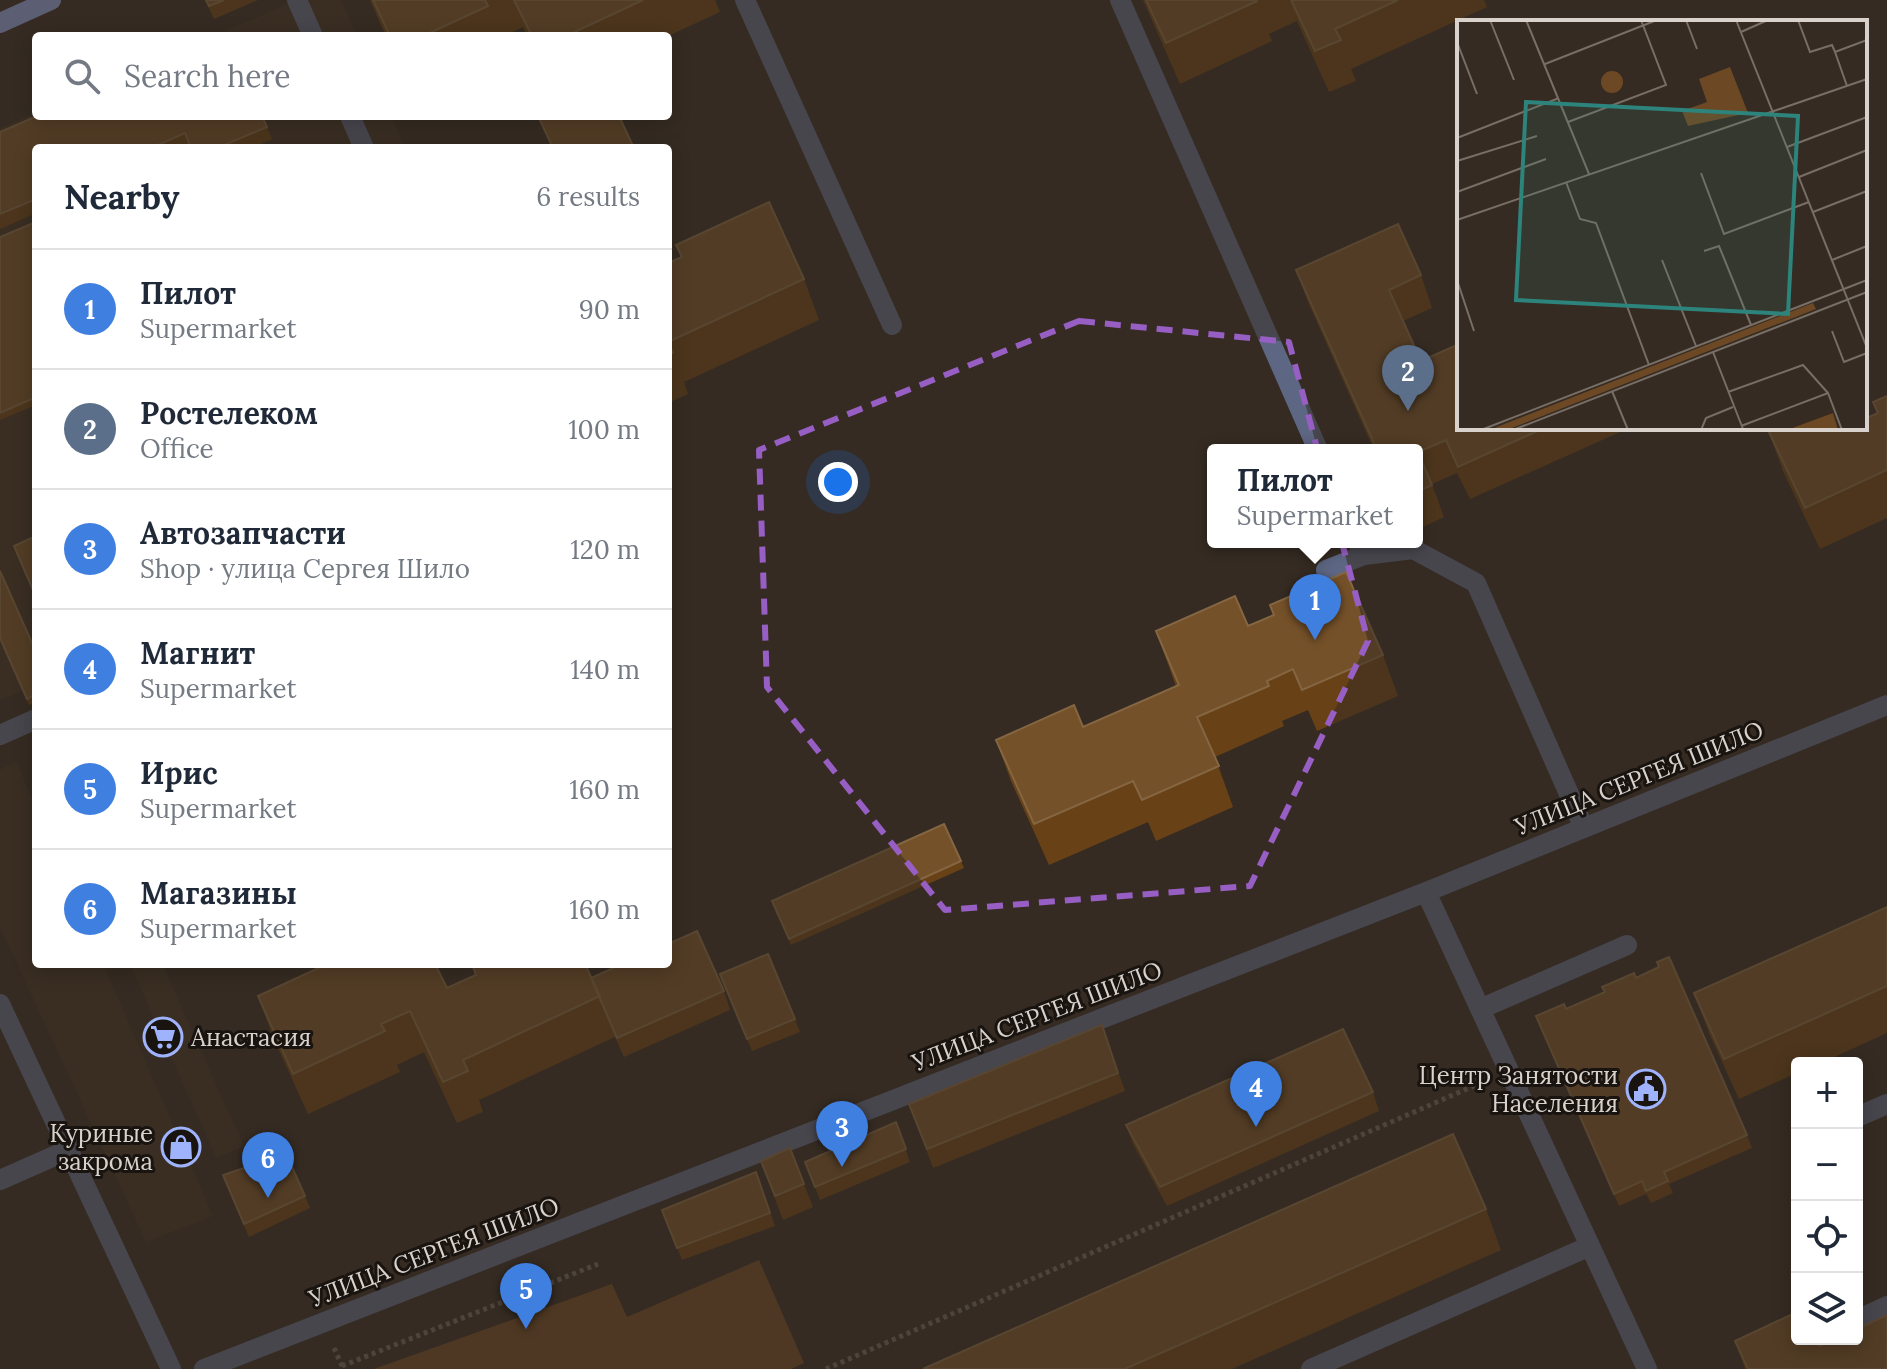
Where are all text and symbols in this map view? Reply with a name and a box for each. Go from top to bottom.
inset map [1457,20,1867,430]
search box [32,32,672,120]
icon: search [60,54,104,98]
text: Search here [124,57,291,95]
text: Nearby [64,175,180,218]
text: 6 results [536,180,640,213]
text: Пилот [140,274,236,312]
text: 1 [85,293,95,326]
text: 90 m [579,293,640,326]
text: Supermarket [140,312,297,345]
pin: 2 [1382,345,1434,411]
text: Ростелеком [140,394,318,432]
text: 2 [83,413,97,446]
text: 100 m [568,413,640,446]
text: Office [140,432,214,465]
popup [1207,444,1423,548]
text: Пилот [1237,461,1333,499]
your location [818,462,858,502]
text: Supermarket [1237,499,1393,532]
text: Автозапчасти [140,514,346,552]
text: 3 [83,533,97,566]
text: 120 m [570,533,640,566]
text: Shop · улица Сергея Шило [140,552,470,585]
pin: 1 [1289,574,1341,640]
text: Магнит [140,634,255,672]
text: 4 [83,653,97,686]
text: 140 m [570,653,640,686]
text: Supermarket [140,672,297,705]
street label: УЛИЦА СЕРГЕЯ ШИЛО [1509,714,1768,842]
text: Ирис [140,754,218,792]
text: 5 [83,773,97,806]
text: 160 m [569,773,640,806]
text: Supermarket [140,792,297,825]
text: Магазины [140,874,297,912]
text: 6 [83,893,97,926]
text: 160 m [569,893,640,926]
text: Supermarket [140,912,297,945]
street label: УЛИЦА СЕРГЕЯ ШИЛО [907,954,1166,1078]
supermarket icon: Анастасия [142,1016,184,1058]
place label: Анастасия [190,1022,311,1053]
map controls [1791,1057,1863,1345]
button: + [1791,1057,1863,1129]
place label: Центр Занятости Населения [1419,1060,1618,1119]
pin: 4 [1230,1061,1282,1127]
public building icon: Центр Занятости Населения [1625,1068,1667,1110]
pin: 3 [816,1101,868,1167]
place label: Куриные закрома [49,1118,153,1177]
shop icon: Куриные закрома [160,1126,202,1168]
button: − [1791,1129,1863,1201]
pin: 6 [242,1132,294,1198]
street label: УЛИЦА СЕРГЕЯ ШИЛО [304,1190,563,1314]
button: locate [1791,1201,1863,1273]
pin: 5 [500,1263,552,1329]
button: layers [1791,1273,1863,1345]

